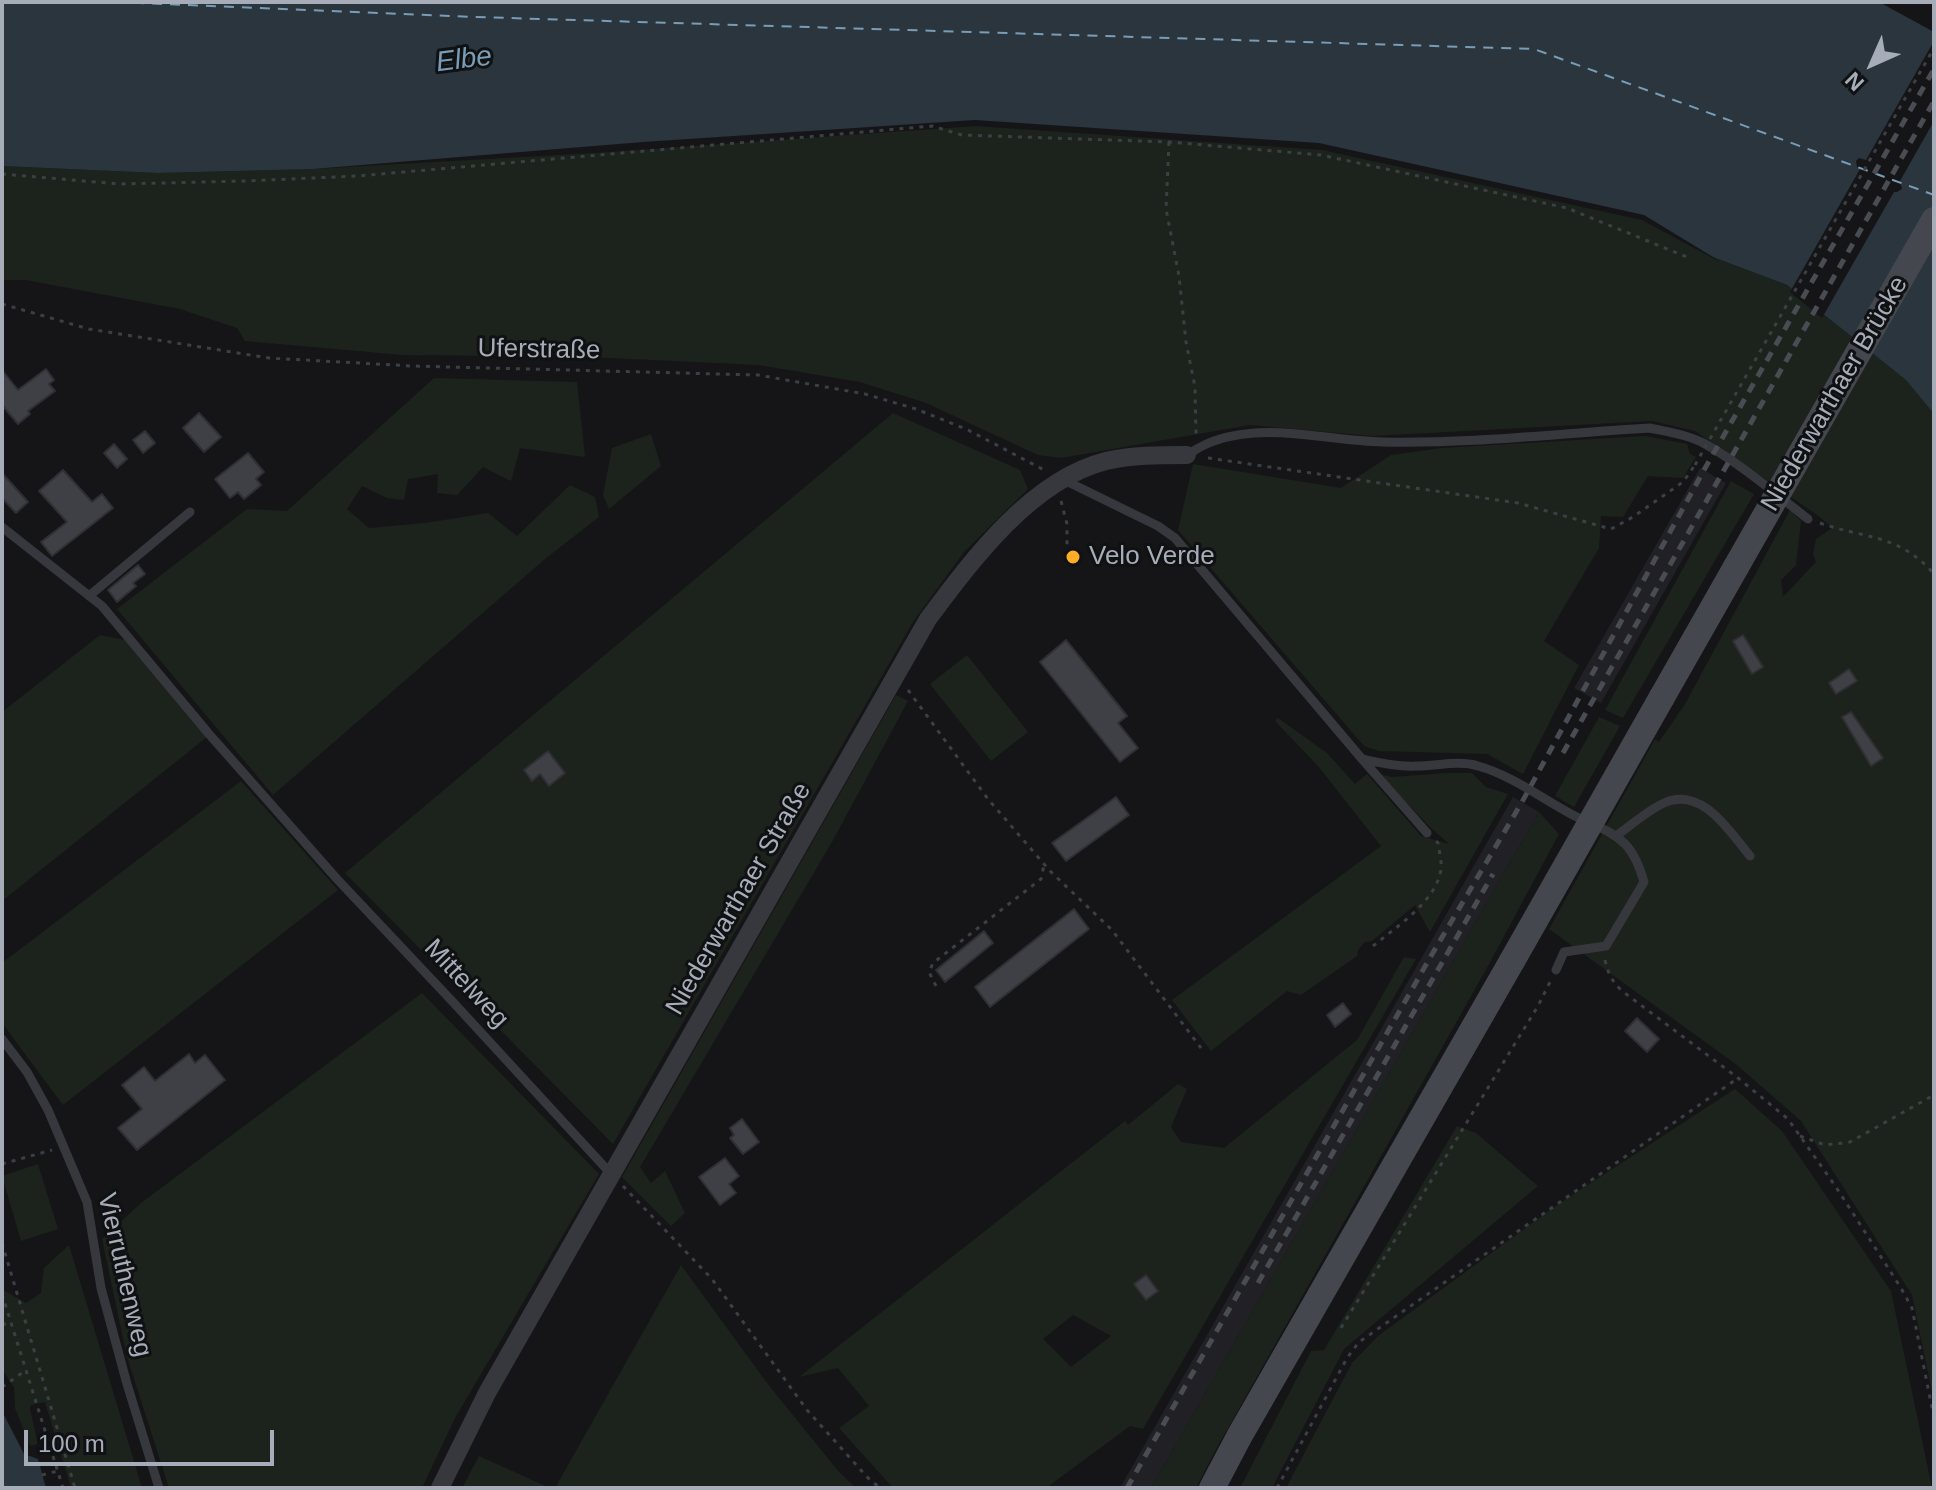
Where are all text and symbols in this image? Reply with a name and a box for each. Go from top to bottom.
north arrow [1832,24,1912,104]
water label: Elbe [434,40,494,80]
text: N [1840,67,1869,96]
street label: Niederwarthaer Brücke [1755,271,1915,517]
street label: Uferstraße [477,333,601,367]
place label: Velo Verde [1089,541,1215,573]
marker: Velo Verde [1064,548,1082,566]
street label: Niederwarthaer Straße [660,777,818,1021]
street label: Mittelweg [417,933,515,1035]
street label: Vierruthenweg [90,1190,158,1360]
scale bar [28,1414,278,1464]
text: 100 m [38,1430,105,1457]

